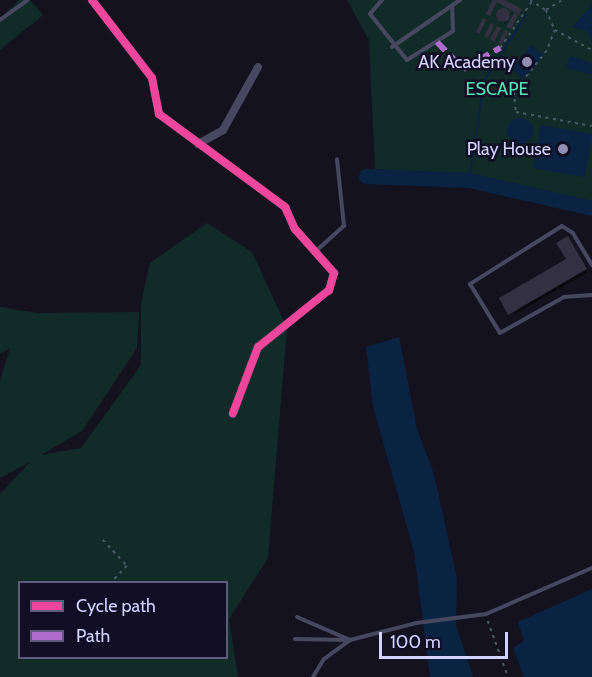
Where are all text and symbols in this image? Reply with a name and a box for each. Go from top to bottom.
place label: AK Academy [418,51,515,73]
marker: AK Academy [520,55,534,69]
park label: ESCAPE [466,78,528,100]
place label: Play House [467,138,551,160]
marker: Play House [556,142,570,156]
legend [18,581,228,659]
text: Cycle path [76,595,156,617]
scale bar [382,620,511,658]
text: Path [76,625,110,647]
text: 100 m [390,631,441,653]

